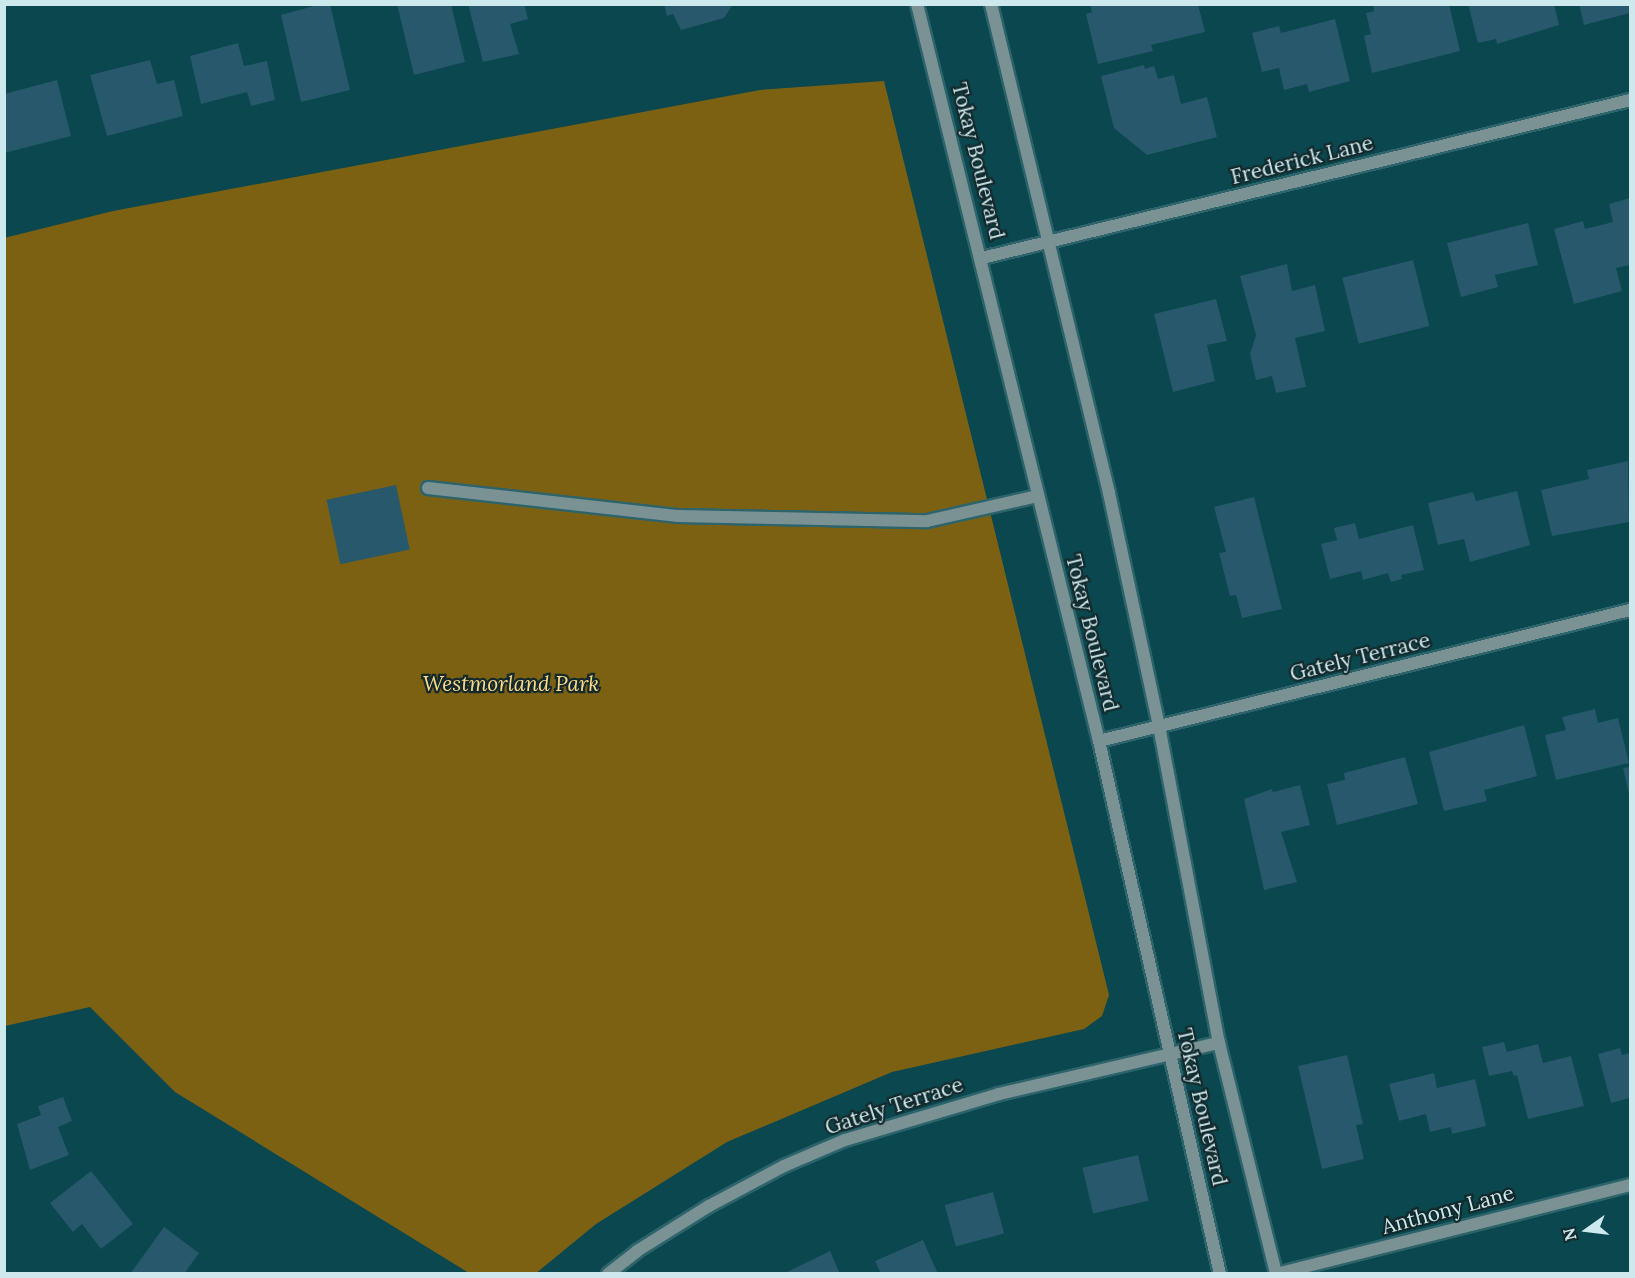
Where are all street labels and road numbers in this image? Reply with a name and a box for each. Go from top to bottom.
street label: Tokay Boulevard [946,80,1010,242]
street label: Frederick Lane [1228,130,1376,190]
street label: Tokay Boulevard [1060,552,1124,714]
street label: Gately Terrace [1287,627,1433,687]
street label: Tokay Boulevard [1172,1026,1232,1188]
street label: Gately Terrace [822,1072,966,1140]
street label: Anthony Lane [1379,1180,1517,1240]

